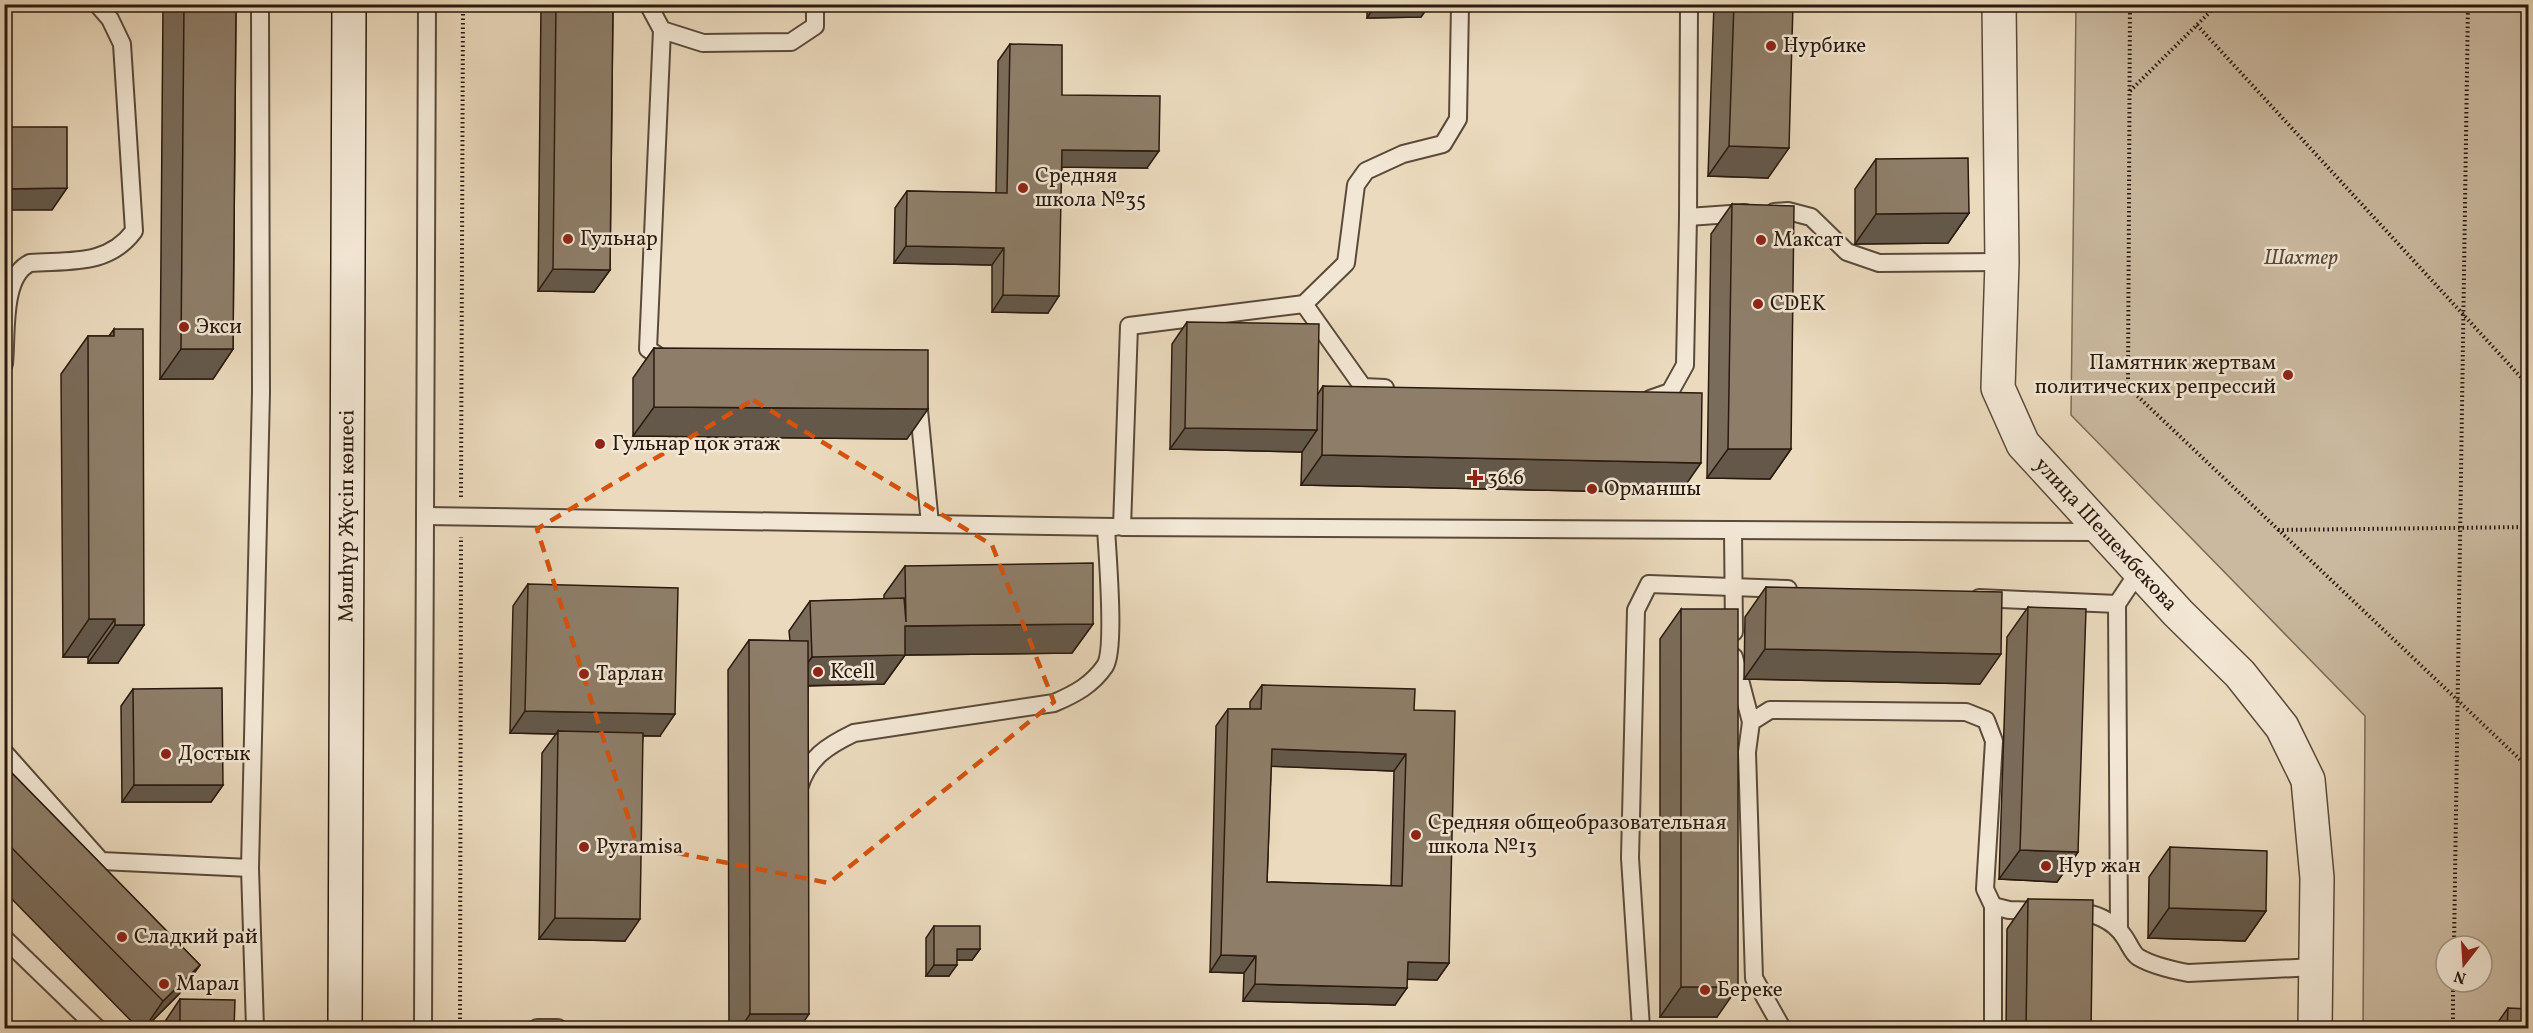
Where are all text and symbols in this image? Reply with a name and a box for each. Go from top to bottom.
place label: Нурбике [1783,32,1866,61]
marker: Нурбике [1764,39,1778,53]
place label: Средняя школа №35 [1035,162,1146,215]
marker: Средняя школа №35 [1016,181,1030,195]
place label: Гульнар [580,225,658,254]
place label: Максат [1773,226,1844,255]
marker: Гульнар [561,232,575,246]
marker: Максат [1754,233,1768,247]
park label: Шахтер [2264,244,2338,273]
place label: CDEK [1770,290,1826,319]
marker: CDEK [1751,297,1765,311]
place label: Экси [196,313,242,342]
marker: Экси [177,320,191,334]
place label: Памятник жертвам политических репрессий [2035,349,2276,402]
marker: Памятник жертвам политических репрессий [2281,368,2295,382]
street label: Мәшһүр Жүсіп көшесі [332,410,362,622]
place label: Гульнар цок этаж [612,430,781,459]
marker: Гульнар цок этаж [593,437,607,451]
street label: улица Шешембекова [2028,451,2184,618]
place label: 36.6 [1487,464,1524,493]
marker: 36.6 [1468,471,1482,485]
place label: Орманшы [1604,475,1701,504]
marker: Орманшы [1585,482,1599,496]
place label: Kcell [830,658,875,687]
place label: Тарлан [596,660,664,689]
marker: Kcell [811,665,825,679]
marker: Тарлан [577,667,591,681]
place label: Достык [178,740,250,769]
marker: Достык [159,747,173,761]
place label: Средняя общеобразовательная школа №13 [1428,809,1727,862]
marker: Средняя общеобразовательная школа №13 [1409,828,1423,842]
place label: Pyramisa [596,833,683,862]
marker: Pyramisa [577,840,591,854]
place label: Нур жан [2058,852,2141,881]
marker: Нур жан [2039,859,2053,873]
place label: Сладкий рай [134,923,258,952]
marker: Сладкий рай [115,930,129,944]
north arrow [2434,934,2494,994]
text: N [2451,964,2469,989]
place label: Марал [176,970,239,999]
place label: Береке [1717,976,1783,1005]
marker: Марал [157,977,171,991]
marker: Береке [1698,983,1712,997]

